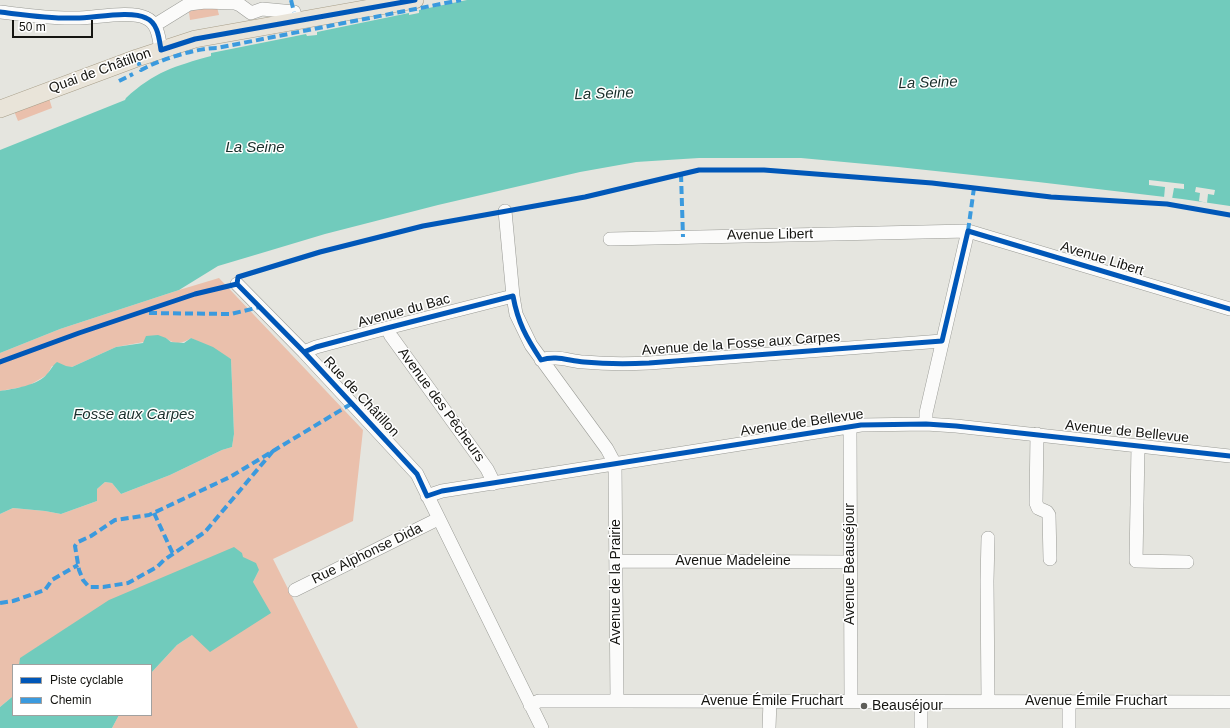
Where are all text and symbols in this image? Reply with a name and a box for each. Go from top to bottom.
scale bar [14,12,95,38]
text: 50 m [19,20,46,34]
street label: Quai de Châtillon [47,45,153,97]
water label: La Seine [898,73,958,93]
water label: La Seine [574,84,634,104]
water label: La Seine [225,139,285,157]
street label: Avenue Libert [727,226,813,244]
street label: Avenue Libert [1058,238,1146,280]
street label: Avenue du Bac [356,291,452,331]
street label: Avenue de la Fosse aux Carpes [641,329,841,359]
street label: Avenue des Pêcheurs [394,345,488,465]
street label: Rue de Châtillon [320,353,402,441]
water label: Fosse aux Carpes [73,406,195,424]
street label: Avenue de Bellevue [739,406,865,440]
street label: Avenue de Bellevue [1064,417,1190,447]
street label: Avenue Beauséjour [842,503,858,625]
street label: Avenue de la Prairie [608,519,624,645]
street label: Rue Alphonse Dida [309,520,425,588]
street label: Avenue Madeleine [675,553,791,569]
legend [12,664,152,716]
text: Piste cyclable [50,673,123,687]
text: Chemin [50,693,91,707]
street label: Avenue Émile Fruchart [701,693,843,709]
street label: Avenue Émile Fruchart [1025,693,1167,709]
place label: Beauséjour [872,698,943,714]
marker: Beauséjour [859,701,869,711]

